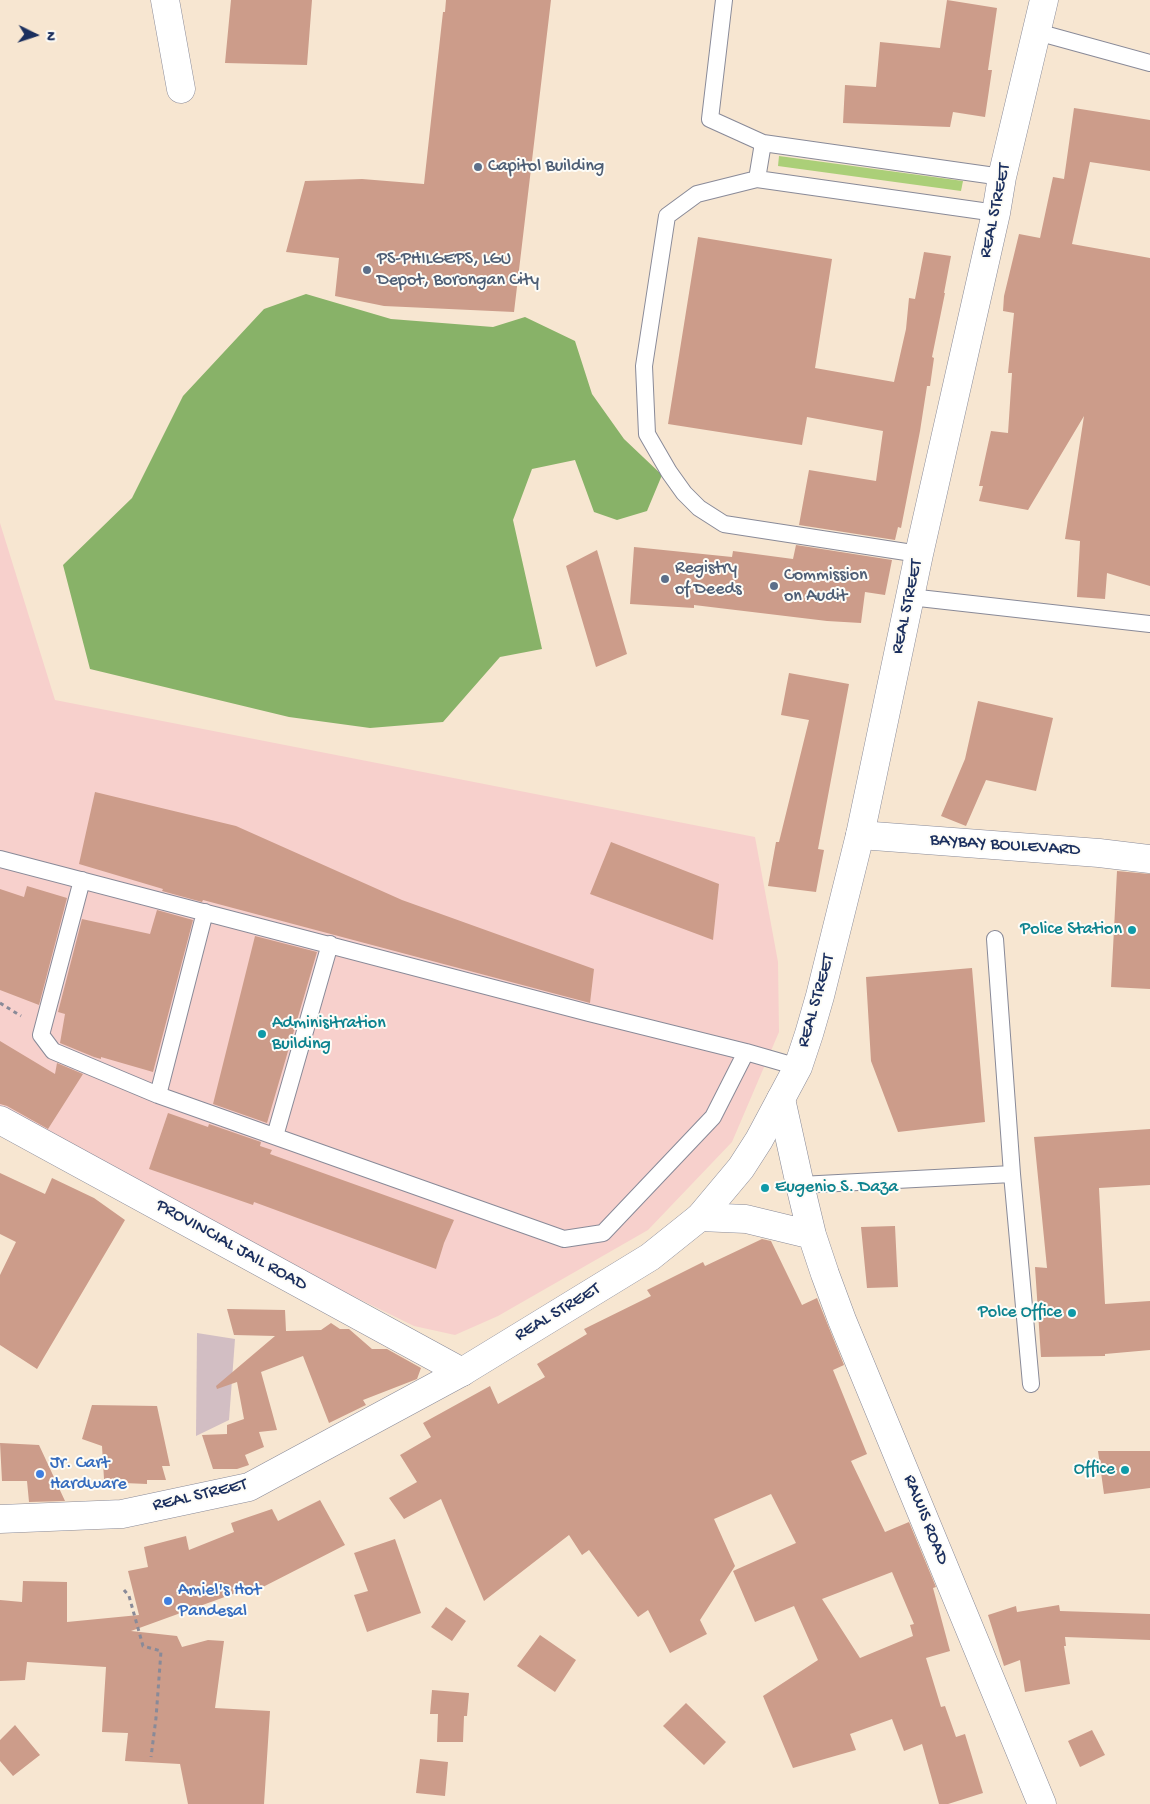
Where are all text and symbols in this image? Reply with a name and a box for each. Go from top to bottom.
north arrow [10,10,60,60]
text: N [42,31,59,41]
place label: Capitol Building [488,156,604,178]
marker: Capitol Building [472,161,484,173]
street label: REAL STREET [975,162,1017,260]
place label: PS-PHILGEPS, LGU Depot, Borongan City [377,249,539,292]
marker: PS-PHILGEPS, LGU Depot, Borongan City [361,264,373,276]
place label: Registry of Deeds [675,558,742,600]
street label: REAL STREET [887,558,929,656]
place label: Commission on Audit [784,565,868,608]
marker: Registry of Deeds [659,573,671,585]
marker: Commission on Audit [768,580,780,592]
street label: BAYBAY BOULEVARD [929,830,1081,862]
place label: Police Station [1020,919,1122,941]
marker: Police Station [1126,924,1138,936]
street label: REAL STREET [793,952,841,1050]
place label: Adminisitration Building [272,1013,386,1056]
marker: Adminisitration Building [256,1028,268,1040]
place label: Eugenio S. Daza [775,1177,898,1199]
marker: Eugenio S. Daza [759,1182,771,1194]
street label: PROVINCIAL JAIL ROAD [152,1195,310,1297]
street label: REAL STREET [511,1279,605,1347]
place label: Polce Office [978,1302,1062,1324]
marker: Polce Office [1066,1307,1078,1319]
place label: Jr. Cart Hardware [50,1453,127,1496]
place label: Office [1074,1459,1115,1481]
marker: Office [1119,1464,1131,1476]
marker: Jr. Cart Hardware [34,1468,46,1480]
street label: RAWIS ROAD [897,1472,953,1568]
street label: REAL STREET [151,1475,249,1517]
place label: Amiel's Hot Pandesal [178,1580,261,1622]
marker: Amiel's Hot Pandesal [162,1595,174,1607]

